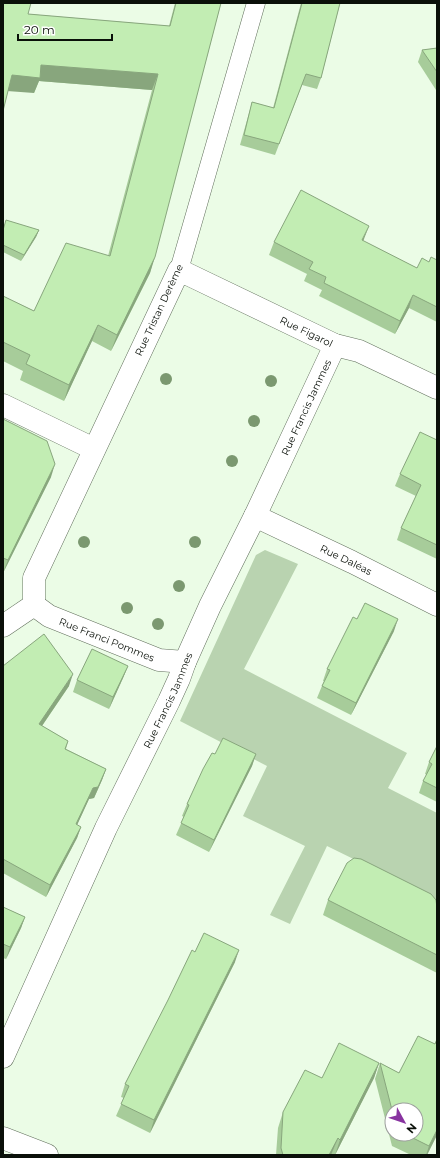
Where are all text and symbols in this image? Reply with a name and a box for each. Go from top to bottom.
scale bar [18,16,112,42]
text: 20 m [24,22,55,37]
street label: Rue Tristan Derème [132,262,186,358]
street label: Rue Figarol [278,313,335,350]
street label: Rue Francis Jammes [278,357,334,457]
street label: Rue Daléas [318,541,374,578]
street label: Rue Franci Pommes [57,614,157,664]
street label: Rue Francis Jammes [140,650,195,750]
north arrow [384,1102,424,1142]
text: N [403,1121,420,1136]

